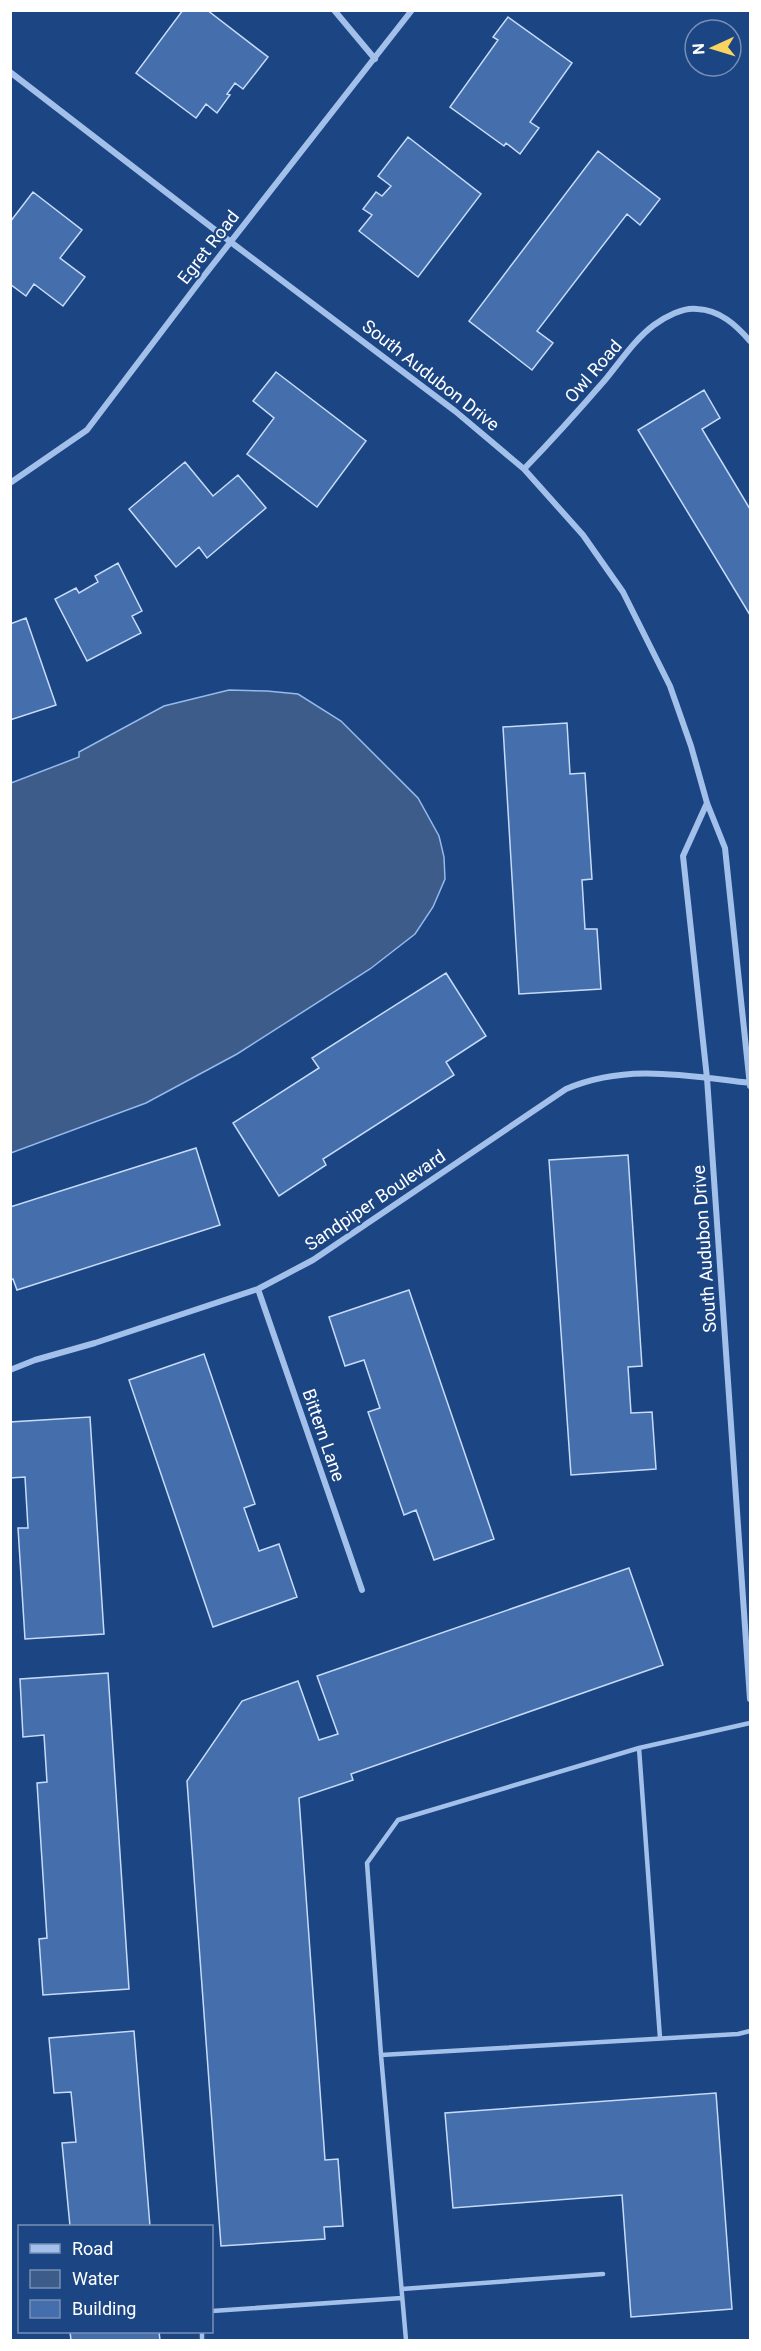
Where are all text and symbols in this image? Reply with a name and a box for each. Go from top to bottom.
north arrow [683,18,743,78]
text: N [689,43,708,55]
street label: Egret Road [173,206,243,288]
street label: South Audubon Drive [358,315,504,435]
street label: Owl Road [560,335,626,407]
street label: Sandpiper Boulevard [301,1145,449,1255]
street label: South Audubon Drive [688,1164,720,1334]
street label: Bittern Lane [298,1386,350,1484]
legend [18,2225,213,2333]
text: Road [72,2238,113,2259]
text: Water [72,2268,119,2289]
text: Building [72,2298,136,2319]

